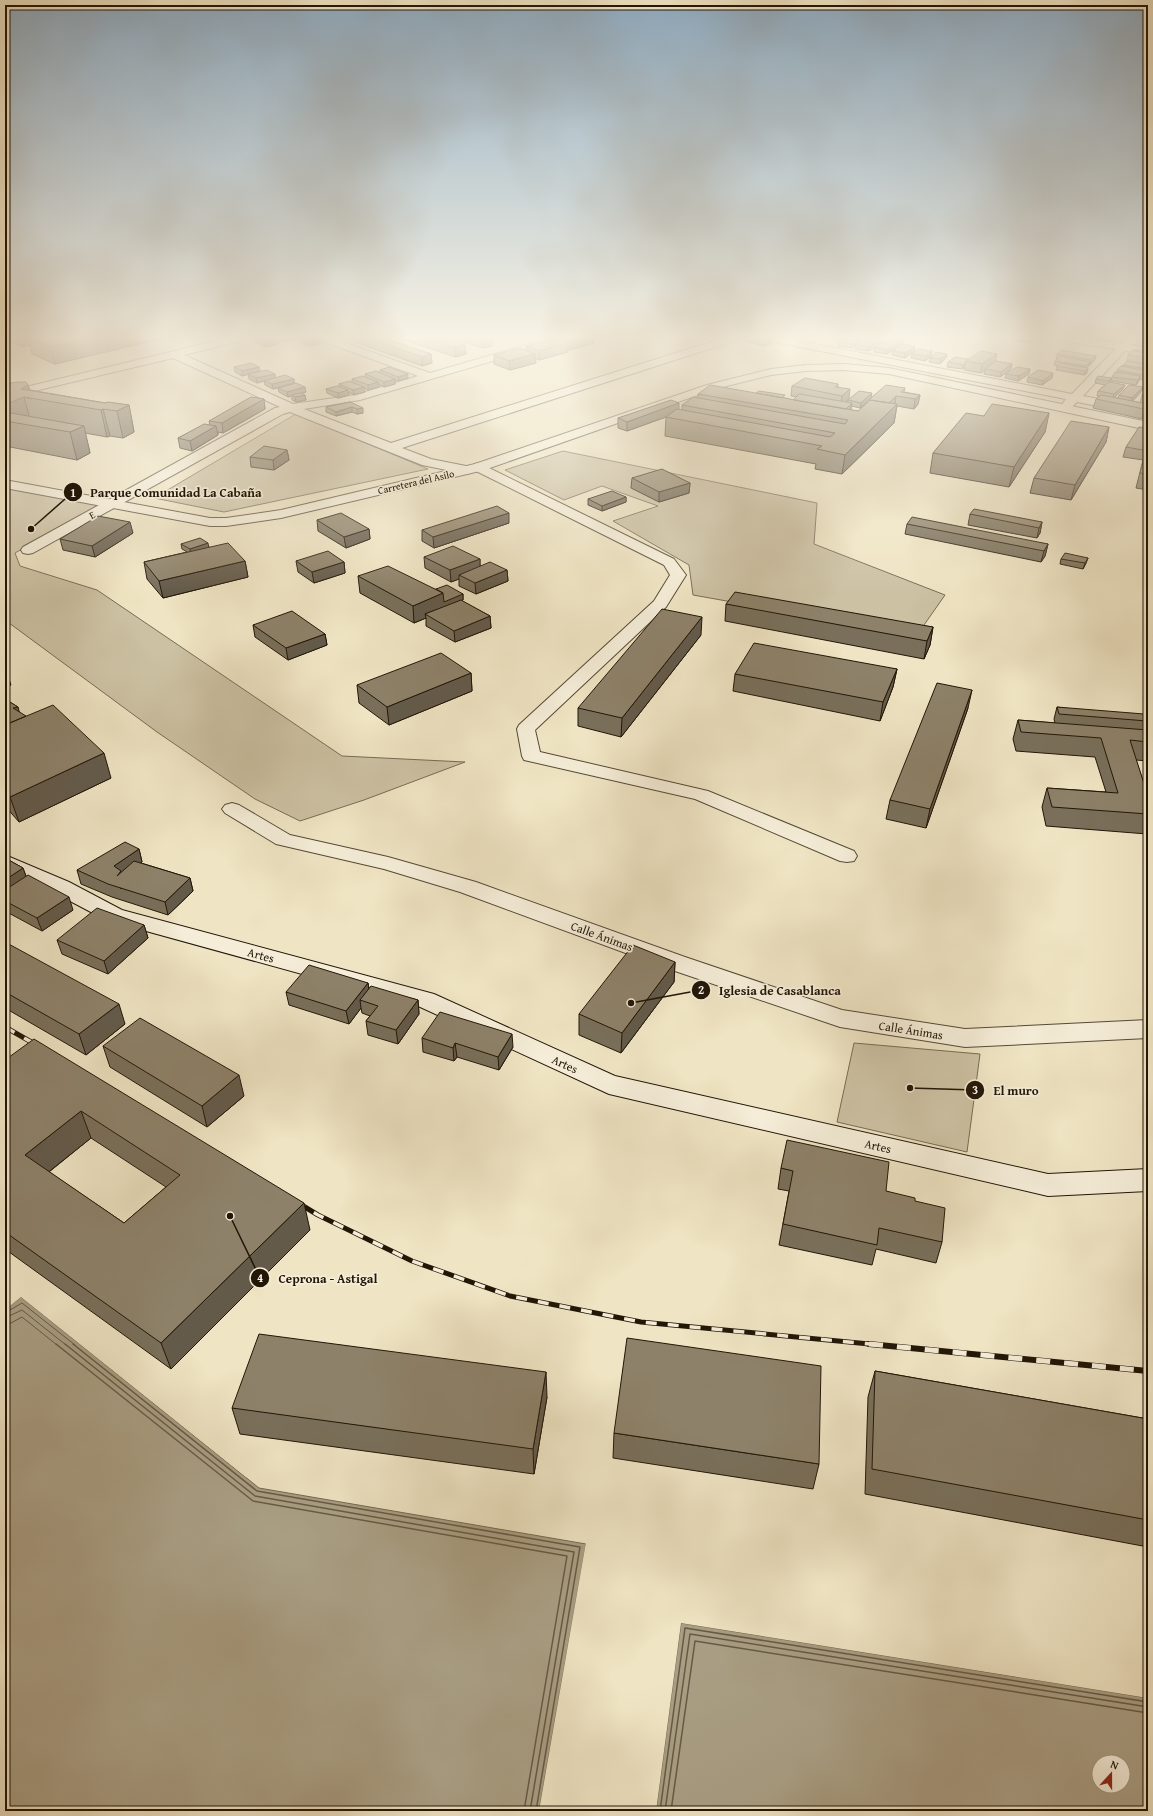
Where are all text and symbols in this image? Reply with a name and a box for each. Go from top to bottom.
street label: Carretera del Asilo [376,466,456,498]
callout: Parque Comunidad La Cabaña [63,480,270,505]
text: Parque Comunidad La Cabaña [90,483,262,502]
text: 1 [70,484,76,501]
street label: E [86,507,98,523]
street label: Calle Ánimas [569,917,636,955]
street label: Artes [246,943,276,967]
callout: Iglesia de Casablanca [691,977,849,1002]
text: 2 [698,981,704,998]
text: Iglesia de Casablanca [719,981,841,1000]
street label: Calle Ánimas [878,1017,945,1044]
street label: Artes [549,1051,581,1077]
callout: El muro [965,1078,1046,1103]
text: 3 [972,1081,978,1098]
text: El muro [993,1081,1039,1100]
street label: Artes [863,1135,893,1157]
callout: Ceprona - Astigal [250,1266,385,1291]
text: 4 [257,1269,263,1286]
text: Ceprona - Astigal [279,1269,378,1288]
north arrow [1091,1754,1131,1794]
text: N [1108,1756,1121,1774]

